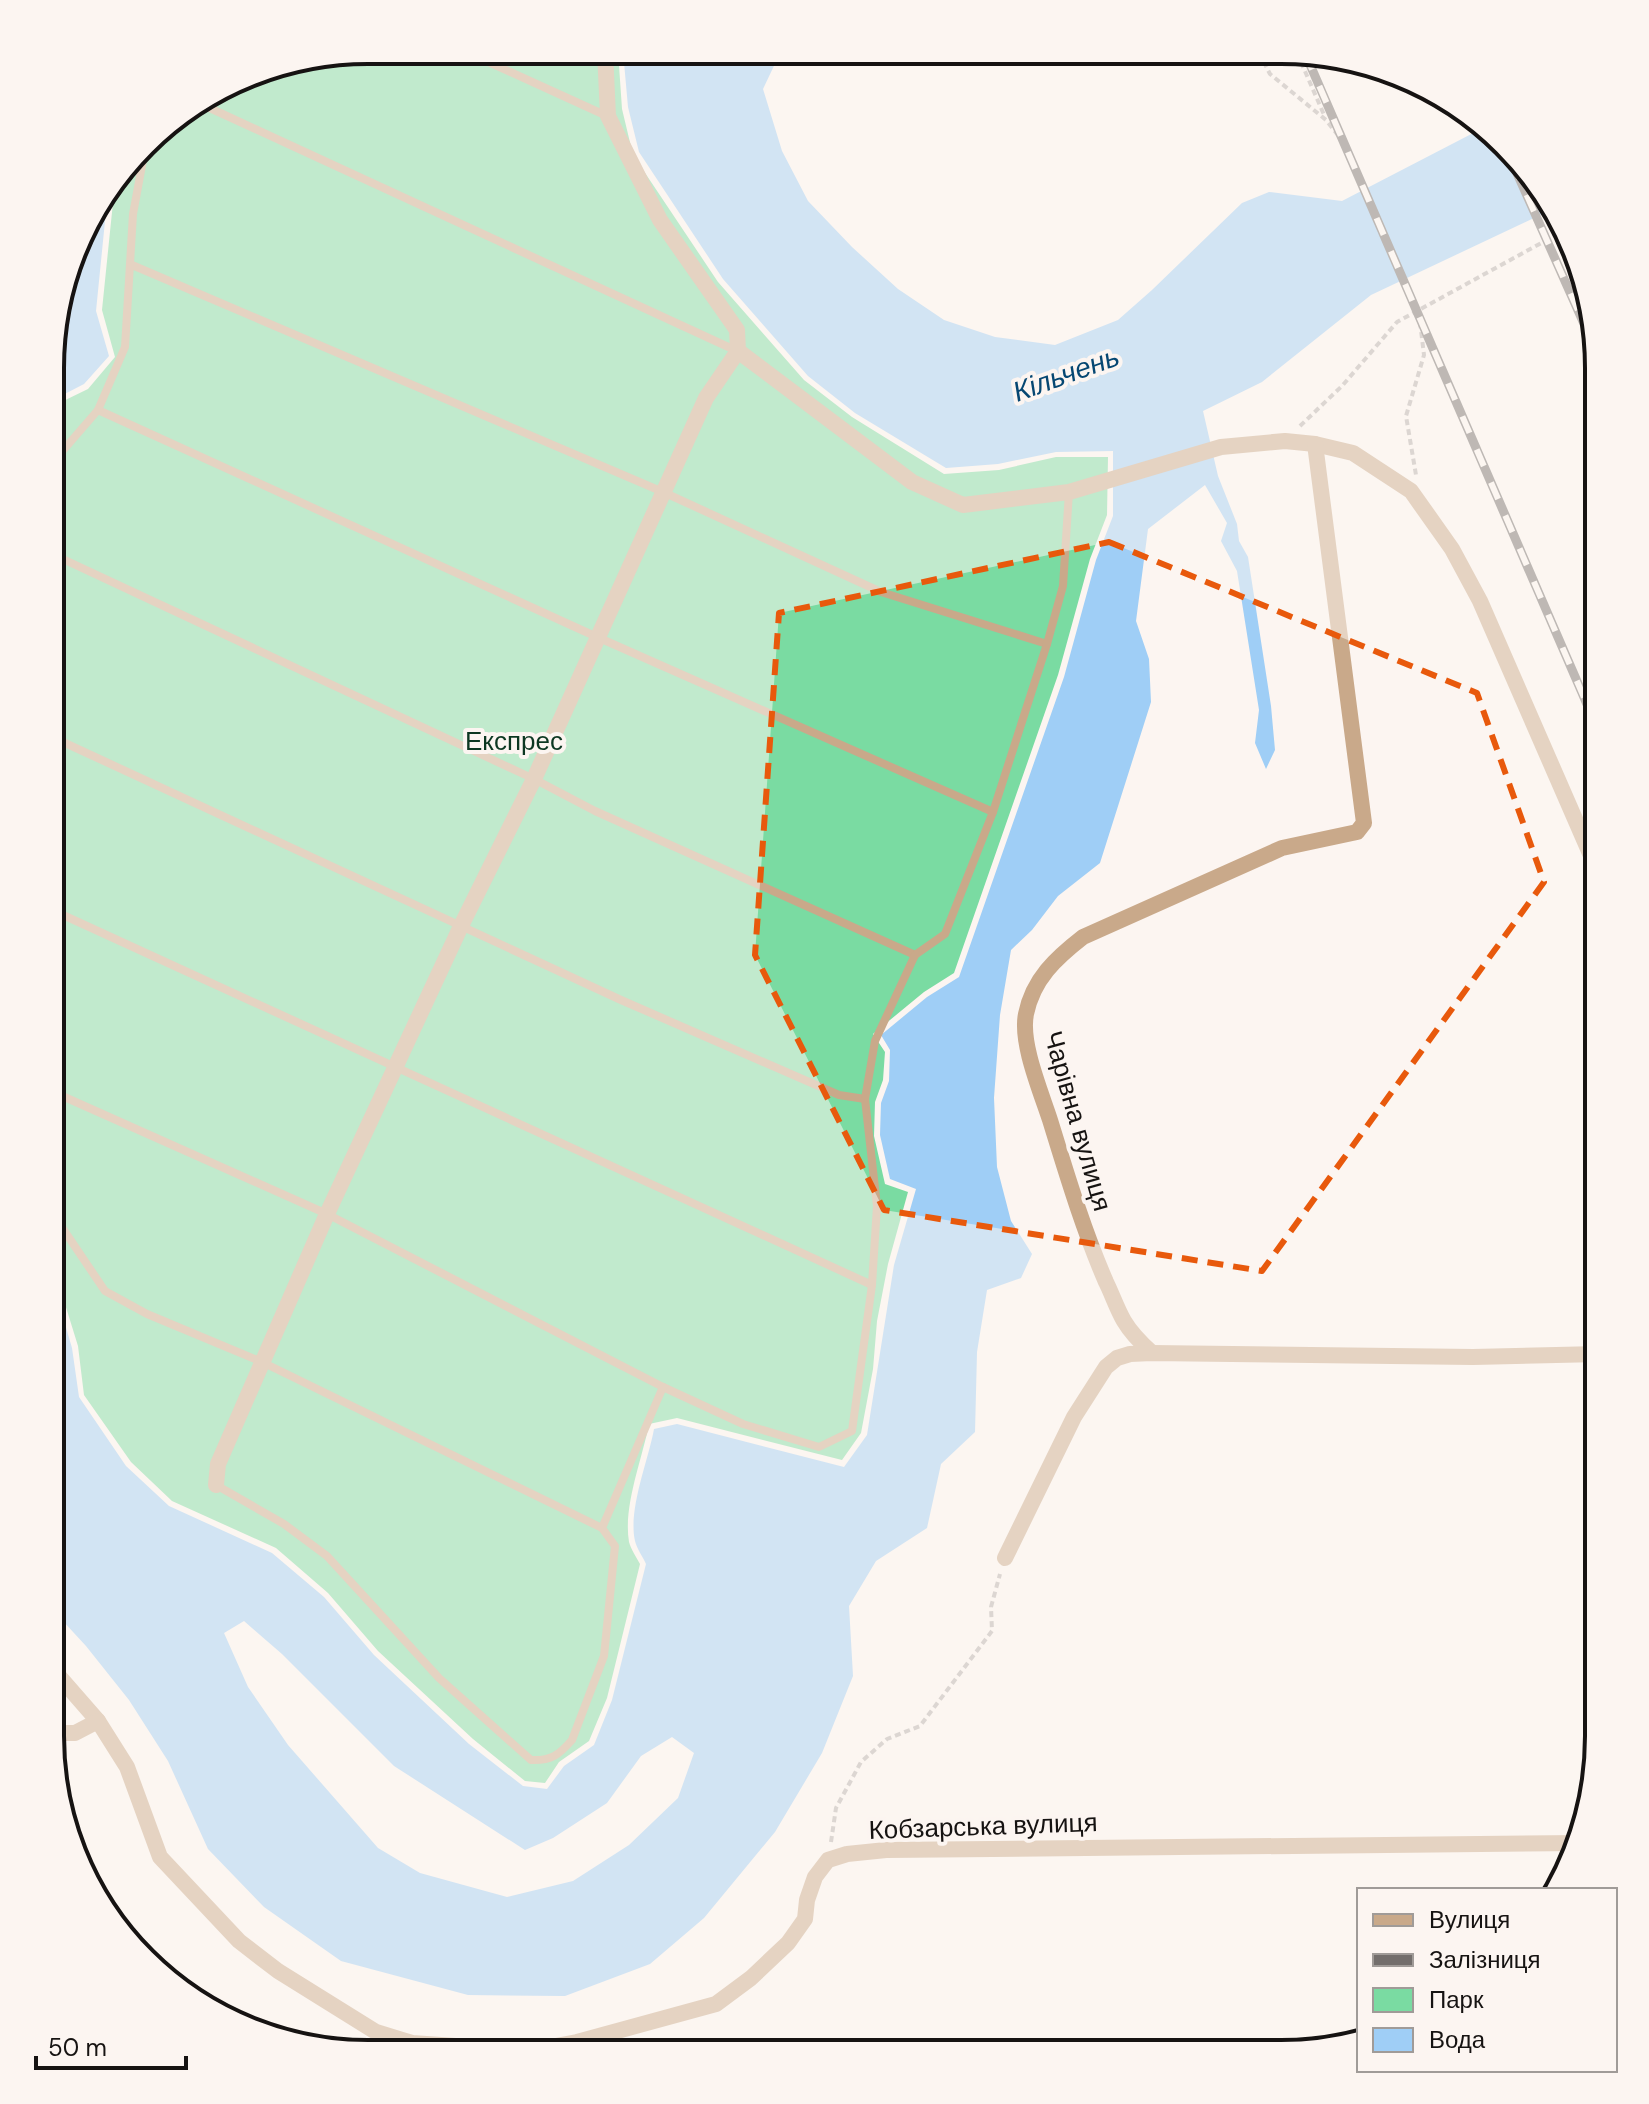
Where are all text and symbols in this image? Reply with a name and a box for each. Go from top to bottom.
water label: Кільчень [1008,338,1124,410]
park label: Експрес [465,724,563,758]
street label: Чарівна вулиця [1036,1027,1120,1215]
street label: Кобзарська вулиця [868,1805,1098,1847]
legend [1357,1888,1617,2072]
text: Вулиця [1429,1904,1510,1935]
text: Залізниця [1429,1944,1541,1975]
text: Парк [1429,1984,1484,2015]
scale bar [36,2020,186,2070]
text: Вода [1429,2024,1486,2055]
text: 50 m [48,2032,107,2063]

